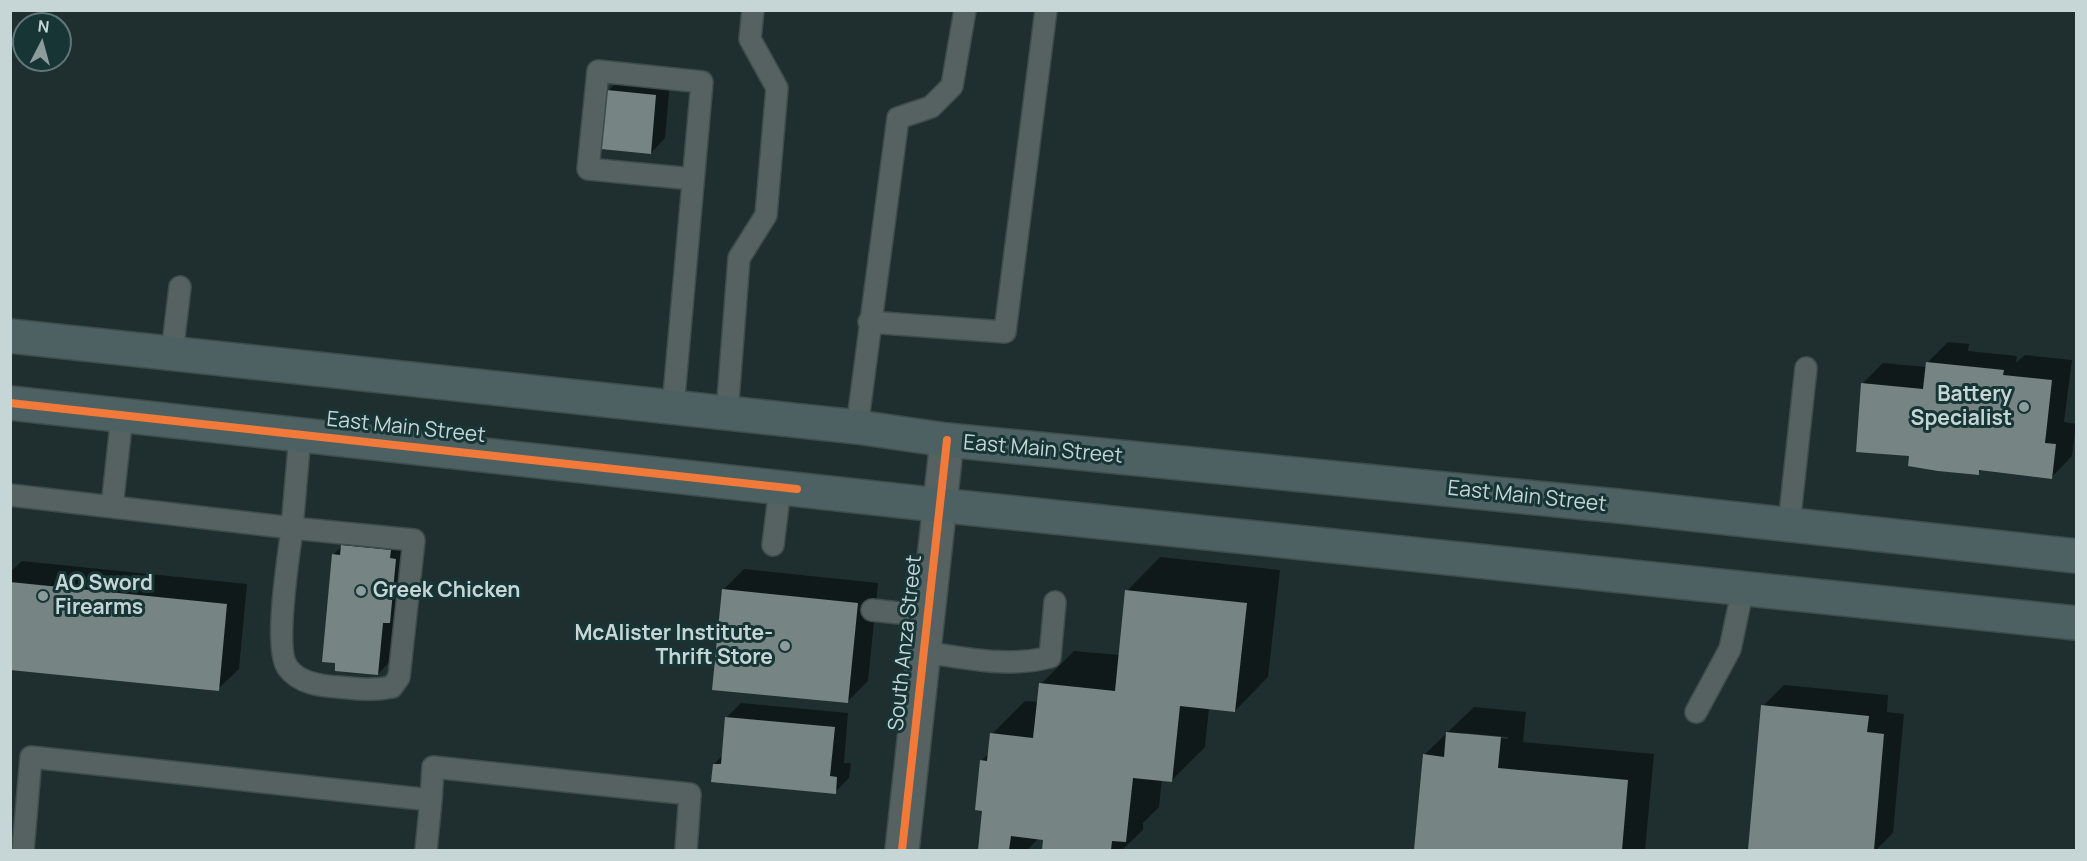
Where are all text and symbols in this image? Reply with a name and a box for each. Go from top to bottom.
north arrow [12,12,72,72]
text: N [37,15,51,38]
place label: Battery Specialist [1911,382,2012,432]
marker: Battery Specialist [2017,400,2031,414]
street label: East Main Street [325,407,487,449]
street label: East Main Street [962,430,1124,470]
street label: East Main Street [1446,476,1608,518]
street label: South Anza Street [884,554,928,732]
place label: AO Sword Firearms [55,571,153,621]
place label: Greek Chicken [373,578,520,604]
marker: Greek Chicken [354,584,368,598]
marker: AO Sword Firearms [36,589,50,603]
place label: McAlister Institute- Thrift Store [574,621,773,671]
marker: McAlister Institute- Thrift Store [778,639,792,653]

